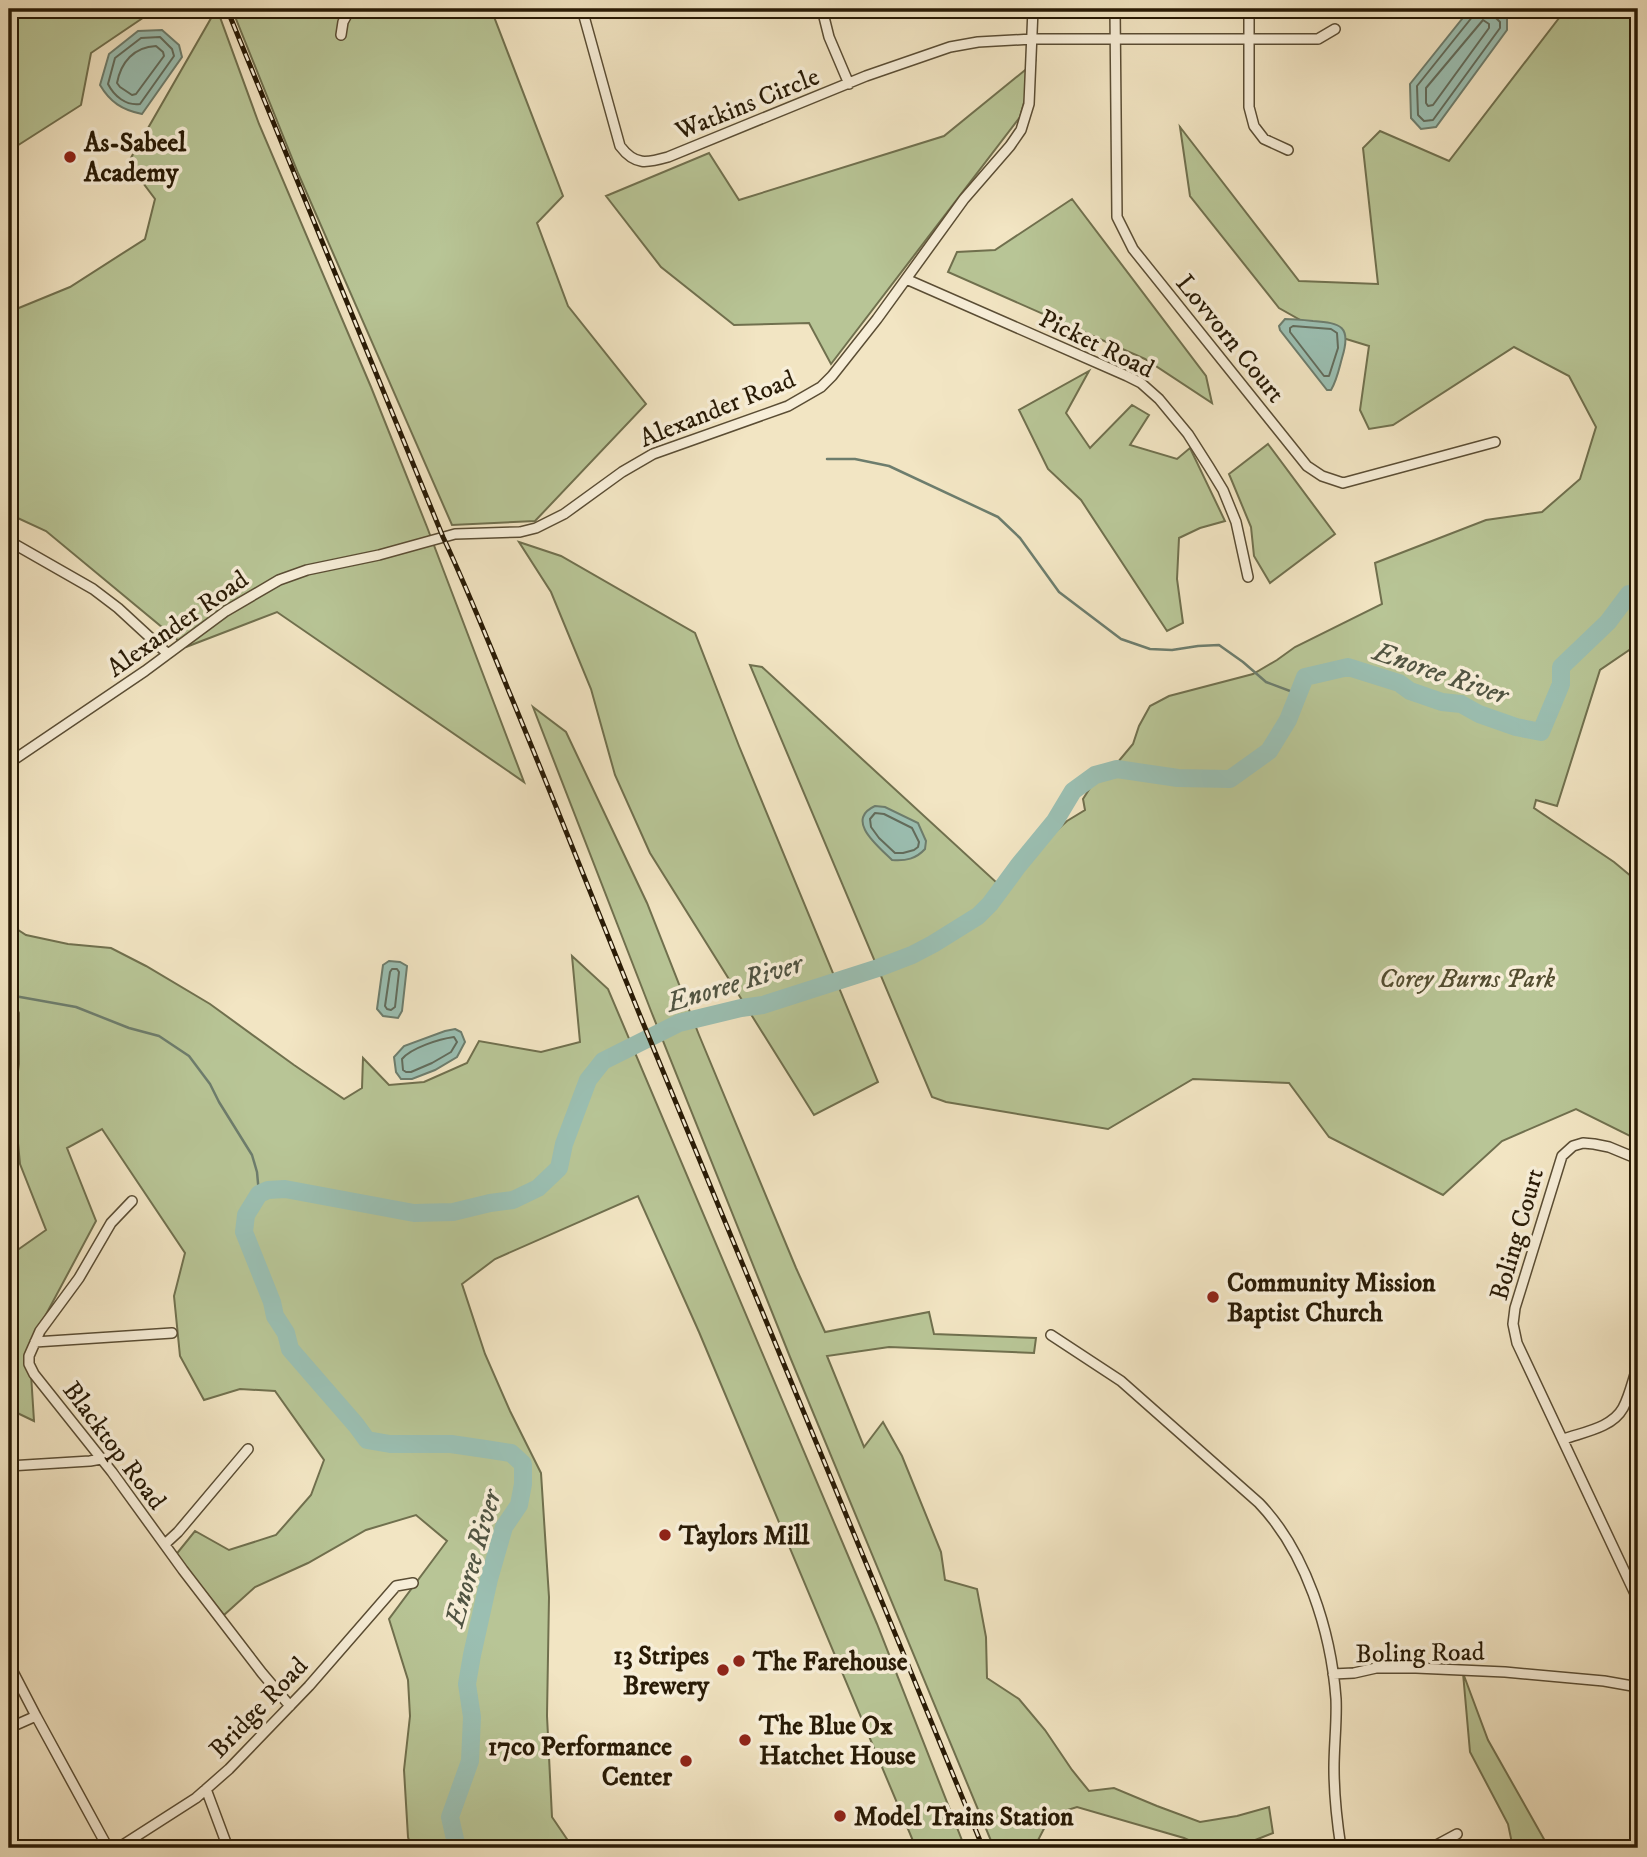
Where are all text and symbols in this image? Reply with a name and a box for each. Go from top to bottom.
street label: Watkins Circle [670,61,824,149]
place label: As-Sabeel Academy [83,127,187,190]
marker: As-Sabeel Academy [62,149,78,165]
street label: Lovvorn Court [1168,268,1292,410]
street label: Picket Road [1033,302,1159,386]
street label: Alexander Road [635,363,800,456]
street label: Alexander Road [101,563,255,685]
water label: Enoree River [1367,633,1514,713]
water label: Enoree River [660,946,809,1021]
park label: Corey Burns Park [1379,963,1555,996]
street label: Boling Court [1483,1165,1552,1304]
place label: Community Mission Baptist Church [1227,1267,1436,1330]
marker: Community Mission Baptist Church [1205,1289,1221,1305]
street label: Blacktop Road [55,1375,173,1517]
water label: Enoree River [437,1484,510,1633]
place label: Taylors Mill [678,1520,811,1553]
marker: Taylors Mill [657,1527,673,1543]
street label: Boling Road [1355,1636,1485,1671]
place label: 13 Stripes Brewery [613,1640,710,1703]
place label: The Farehouse [752,1646,908,1679]
street label: Bridge Road [203,1650,316,1766]
marker: The Farehouse [731,1653,747,1669]
marker: 13 Stripes Brewery [715,1662,731,1678]
place label: The Blue Ox Hatchet House [758,1710,916,1773]
place label: 17co Performance Center [488,1731,672,1794]
marker: The Blue Ox Hatchet House [737,1732,753,1748]
marker: 17co Performance Center [678,1753,694,1769]
place label: Model Trains Station [854,1801,1074,1834]
marker: Model Trains Station [832,1808,848,1824]

